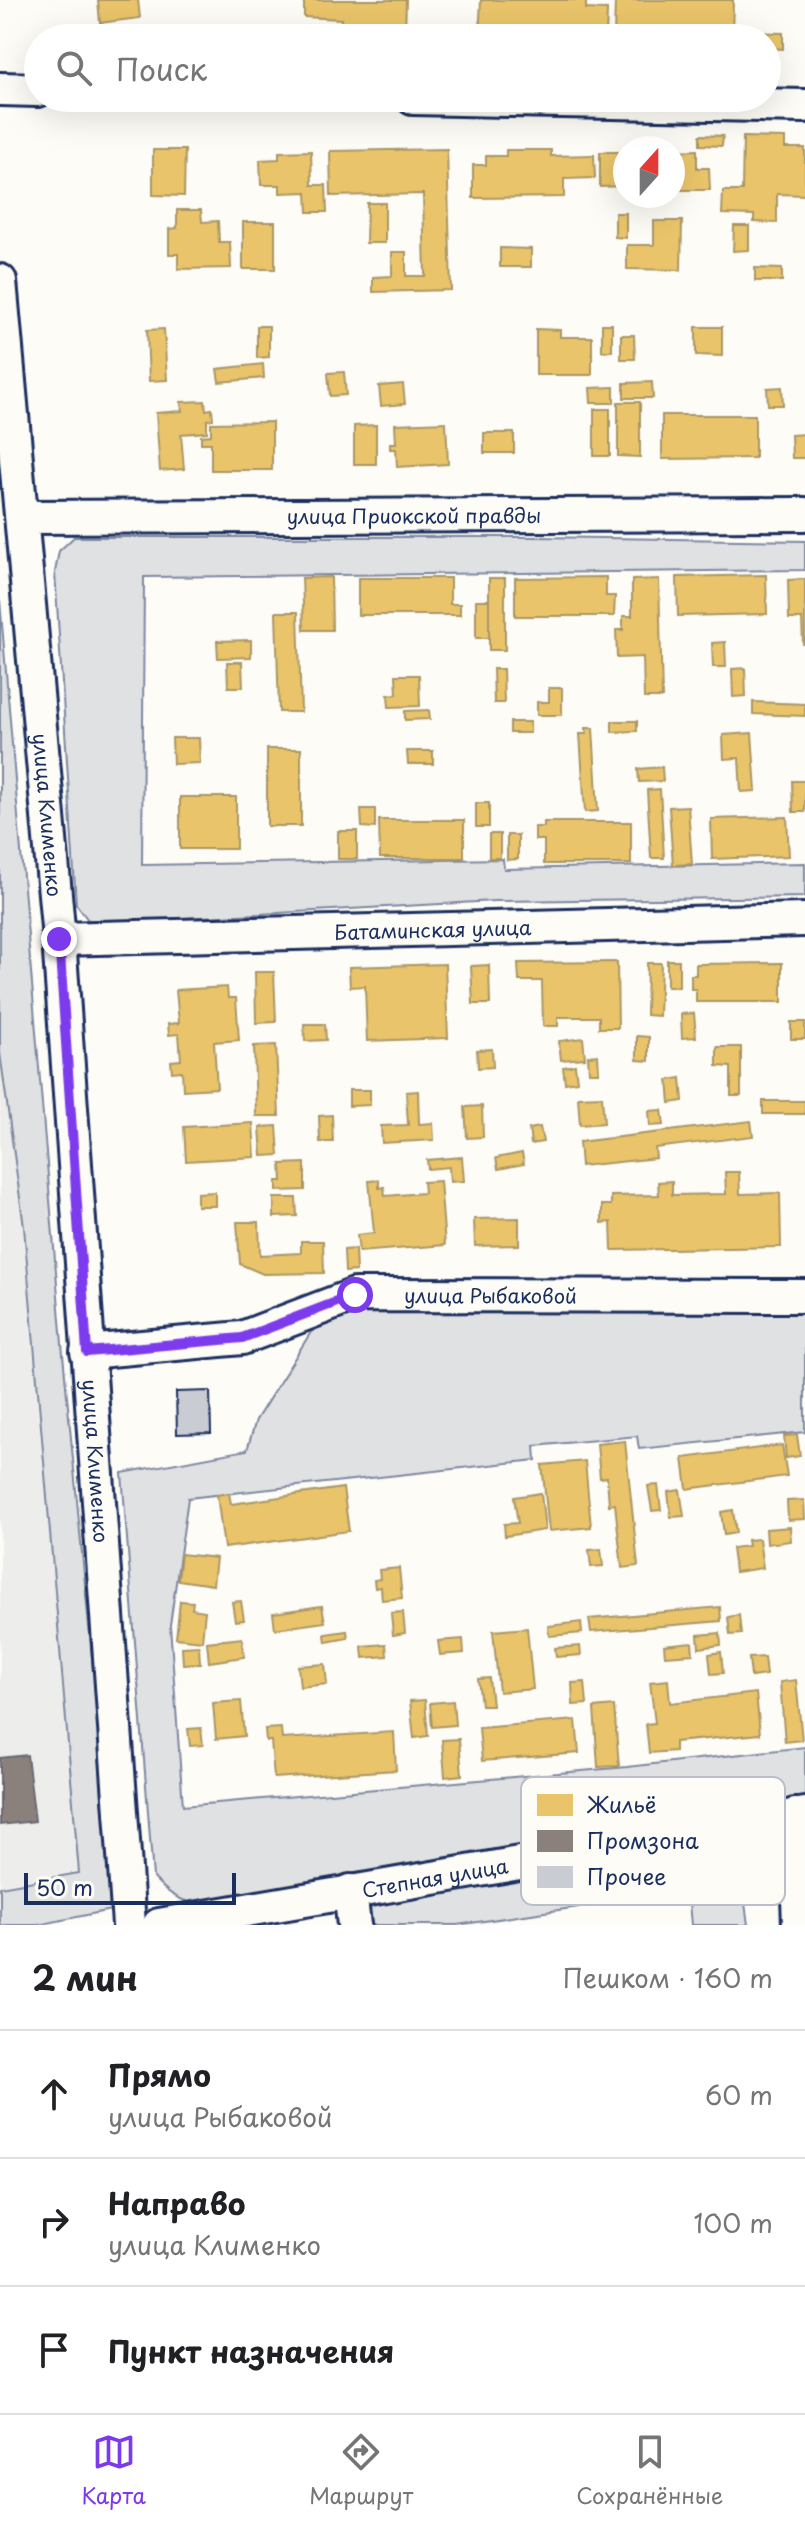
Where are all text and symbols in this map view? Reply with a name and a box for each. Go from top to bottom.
search box [24,24,781,112]
icon: search [52,46,96,90]
text: Поиск [116,46,207,91]
north arrow [613,136,685,208]
street label: улица Приокской правды [287,500,541,531]
street label: улица Клименко [26,732,70,898]
street label: Батаминская улица [334,912,532,947]
route end [41,921,77,957]
route start [337,1277,373,1313]
street label: улица Рыбаковой [404,1280,577,1310]
street label: улица Клименко [75,1378,117,1544]
legend [521,1777,785,1905]
text: Жильё [586,1787,656,1820]
text: Промзона [587,1823,699,1856]
street label: Степная улица [360,1850,511,1905]
text: Прочее [587,1859,667,1892]
scale bar [24,1869,236,1905]
text: 50 m [36,1870,93,1903]
text: 2 мин [32,1951,138,2003]
text: Пешком · 160 m [563,1958,773,1997]
text: Прямо [108,2052,211,2097]
icon: ahead [32,2072,76,2116]
text: 60 m [705,2075,773,2114]
text: улица Рыбаковой [108,2097,332,2136]
text: Направо [108,2180,246,2225]
icon: right [32,2200,76,2244]
text: 100 m [693,2203,773,2242]
text: улица Клименко [108,2225,321,2264]
icon: arrive [32,2328,76,2372]
text: Пункт назначения [108,2328,394,2373]
tab: Карта [82,2430,146,2511]
tab: Маршрут [309,2430,413,2511]
tab: Сохранённые [576,2430,723,2511]

